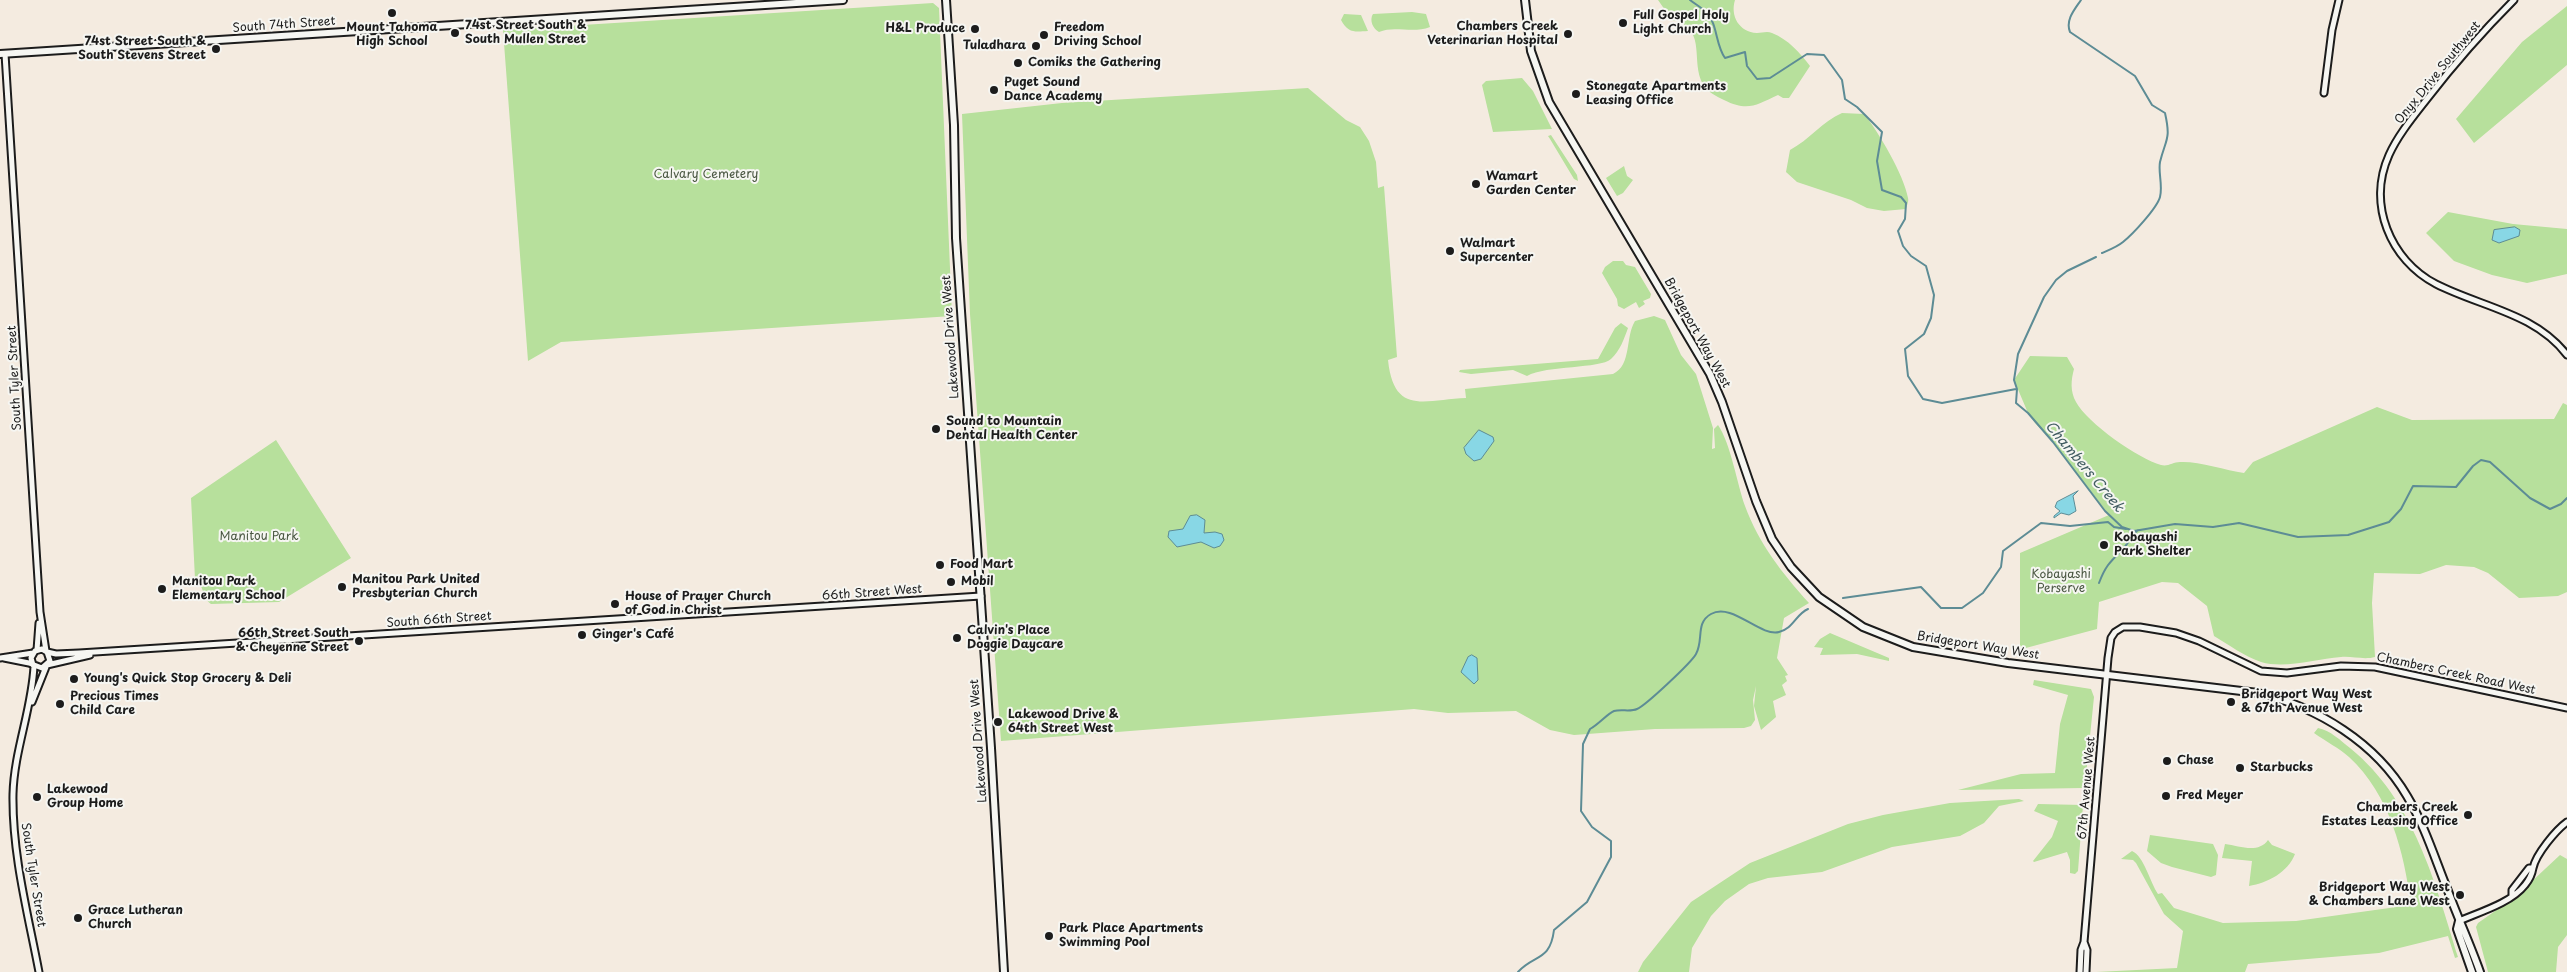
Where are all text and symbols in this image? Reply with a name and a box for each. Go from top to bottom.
marker: Mount Tahoma High School [386,7,398,19]
place label: Full Gospel Holy Light Church [1633,9,1729,37]
street label: South 74th Street [232,14,336,36]
marker: Full Gospel Holy Light Church [1617,17,1629,29]
place label: 74st Street South & South Mullen Street [465,19,587,47]
street label: Onyx Drive Southwest [2392,19,2484,127]
place label: Chambers Creek Veterinarian Hospital [1427,20,1558,48]
place label: Mount Tahoma High School [346,21,438,49]
place label: Freedom Driving School [1054,21,1141,49]
place label: H&L Produce [886,22,965,36]
marker: H&L Produce [969,23,981,35]
marker: 74st Street South & South Mullen Street [449,27,461,39]
marker: Chambers Creek Veterinarian Hospital [1562,28,1574,40]
marker: Freedom Driving School [1038,29,1050,41]
place label: 74st Street South & South Stevens Street [78,35,206,63]
place label: Tuladhara [963,39,1026,53]
marker: Tuladhara [1030,40,1042,52]
marker: 74st Street South & South Stevens Street [210,43,222,55]
place label: Comiks the Gathering [1028,56,1161,70]
marker: Comiks the Gathering [1012,57,1024,69]
place label: Puget Sound Dance Academy [1004,76,1102,104]
place label: Stonegate Apartments Leasing Office [1586,80,1726,108]
marker: Puget Sound Dance Academy [988,84,1000,96]
marker: Stonegate Apartments Leasing Office [1570,88,1582,100]
park label: Calvary Cemetery [654,168,758,182]
place label: Wamart Garden Center [1486,170,1576,198]
marker: Wamart Garden Center [1470,178,1482,190]
place label: Walmart Supercenter [1460,237,1534,265]
marker: Walmart Supercenter [1444,245,1456,257]
street label: Lakewood Drive West [940,275,962,399]
street label: Bridgeport Way West [1661,276,1733,390]
street label: South Tyler Street [5,325,25,431]
place label: Sound to Mountain Dental Health Center [946,415,1078,443]
water label: Chambers Creek [2041,418,2127,516]
marker: Sound to Mountain Dental Health Center [930,423,942,435]
park label: Manitou Park [220,530,298,544]
place label: Kobayashi Park Shelter [2114,531,2191,559]
marker: Kobayashi Park Shelter [2098,539,2110,551]
place label: Food Mart [950,558,1013,572]
marker: Food Mart [934,559,946,571]
park label: Kobayashi Perserve [2031,568,2091,596]
place label: Manitou Park United Presbyterian Church [352,573,480,601]
place label: Manitou Park Elementary School [172,575,285,603]
place label: Mobil [961,575,994,589]
marker: Mobil [945,576,957,588]
marker: Manitou Park United Presbyterian Church [336,581,348,593]
street label: 66th Street West [821,582,923,604]
marker: Manitou Park Elementary School [156,583,168,595]
place label: House of Prayer Church of God in Christ [625,590,771,618]
marker: House of Prayer Church of God in Christ [609,598,621,610]
street label: South 66th Street [386,609,492,631]
place label: Calvin's Place Doggie Daycare [967,624,1063,652]
place label: 66th Street South & Cheyenne Street [236,627,349,655]
place label: Ginger's Café [592,628,674,642]
marker: Ginger's Café [576,629,588,641]
street label: Bridgeport Way West [1916,629,2040,663]
marker: Calvin's Place Doggie Daycare [951,632,963,644]
marker: 66th Street South & Cheyenne Street [353,635,365,647]
street label: Chambers Creek Road West [2375,650,2537,698]
place label: Young's Quick Stop Grocery & Deli [84,672,291,686]
marker: Young's Quick Stop Grocery & Deli [68,673,80,685]
street label: Lakewood Drive West [968,679,990,803]
place label: Bridgeport Way West & 67th Avenue West [2241,688,2372,716]
place label: Precious Times Child Care [70,690,159,718]
marker: Bridgeport Way West & 67th Avenue West [2225,696,2237,708]
marker: Precious Times Child Care [54,698,66,710]
place label: Lakewood Drive & 64th Street West [1008,708,1119,736]
marker: Lakewood Drive & 64th Street West [992,716,1004,728]
street label: 67th Avenue West [2075,736,2099,840]
place label: Chase [2177,754,2214,768]
marker: Chase [2161,755,2173,767]
place label: Starbucks [2250,761,2313,775]
marker: Starbucks [2234,762,2246,774]
place label: Lakewood Group Home [47,783,123,811]
place label: Fred Meyer [2176,789,2243,803]
marker: Fred Meyer [2160,790,2172,802]
marker: Lakewood Group Home [31,791,43,803]
place label: Chambers Creek Estates Leasing Office [2321,801,2458,829]
marker: Chambers Creek Estates Leasing Office [2462,809,2474,821]
street label: South Tyler Street [18,822,48,928]
place label: Bridgeport Way West & Chambers Lane West [2309,881,2450,909]
marker: Bridgeport Way West & Chambers Lane West [2454,889,2466,901]
place label: Grace Lutheran Church [88,904,183,932]
marker: Grace Lutheran Church [72,912,84,924]
place label: Park Place Apartments Swimming Pool [1059,922,1203,950]
marker: Park Place Apartments Swimming Pool [1043,930,1055,942]

